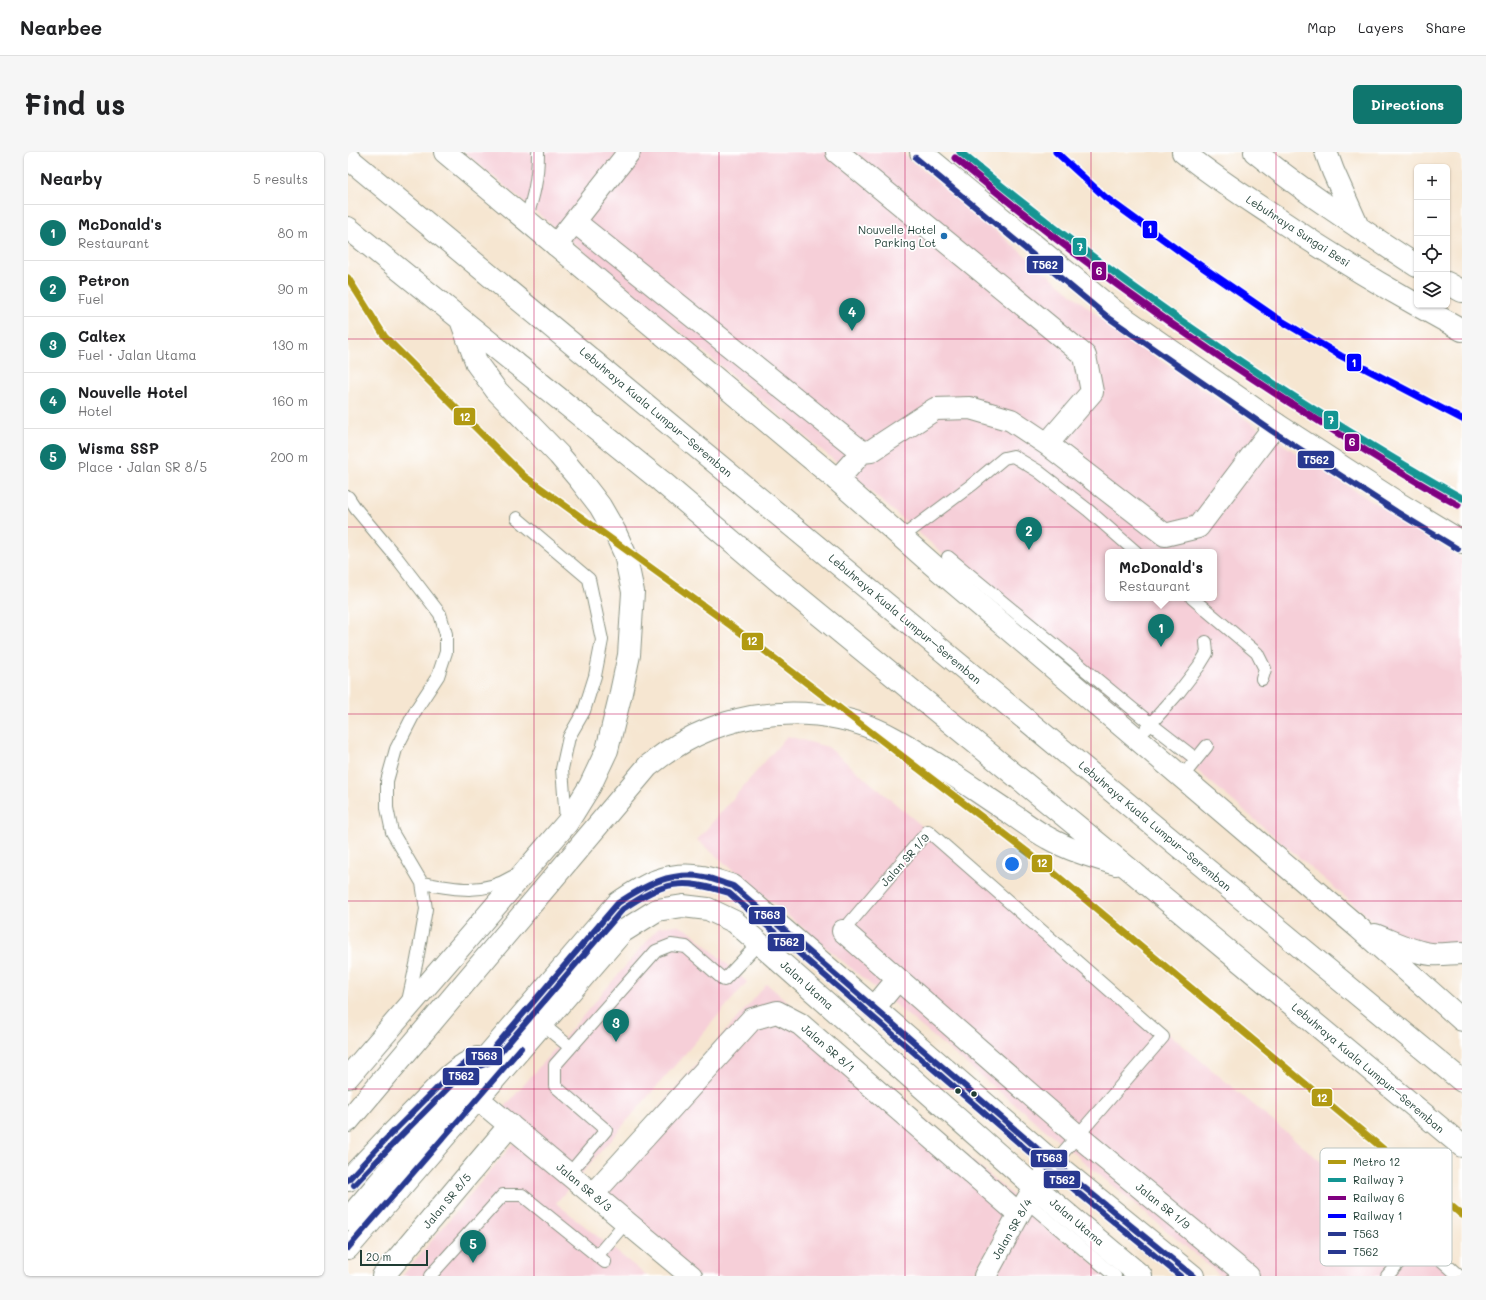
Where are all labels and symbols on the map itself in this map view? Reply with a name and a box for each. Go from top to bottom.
street label: Lebuhraya Sungai Besi [1243,191,1353,270]
line badge: 1 [1142,220,1158,239]
text: 1 [1148,221,1152,236]
place label: Nouvelle Hotel Parking Lot [858,222,936,250]
marker: Nouvelle Hotel Parking Lot [939,231,949,241]
line badge: 7 [1072,237,1087,256]
text: 7 [1077,239,1083,254]
line badge: T562 [1026,255,1064,274]
text: T562 [1032,257,1058,272]
line badge: 6 [1091,261,1107,281]
text: 6 [1096,263,1103,278]
pin: 4 [839,298,865,331]
street label: Lebuhraya Kuala Lumpur–Seremban [577,343,736,480]
line badge: 1 [1346,353,1362,372]
text: 1 [1352,355,1356,370]
line badge: 12 [453,407,476,426]
text: 12 [459,409,471,424]
line badge: 7 [1323,410,1339,430]
text: 7 [1328,412,1334,427]
line badge: 6 [1344,433,1360,452]
text: 6 [1349,434,1356,449]
line badge: T562 [1297,450,1335,469]
text: T562 [1303,452,1329,467]
pin: 2 [1016,517,1042,550]
street label: Lebuhraya Kuala Lumpur–Seremban [826,550,985,687]
pin: 1 [1148,614,1174,647]
line badge: 12 [741,632,764,651]
text: 12 [746,633,758,648]
street label: Lebuhraya Kuala Lumpur–Seremban [1076,757,1235,894]
street label: Jalan SR 1/9 [877,830,933,889]
your location [1002,854,1022,874]
line badge: 12 [1031,854,1053,873]
text: 12 [1036,855,1048,870]
line badge: T563 [748,906,786,925]
text: T563 [754,907,780,922]
line badge: T562 [767,933,805,952]
text: T562 [773,934,799,949]
street label: Jalan Utama [778,957,837,1013]
street label: Lebuhraya Kuala Lumpur–Seremban [1289,999,1448,1136]
pin: 3 [603,1009,629,1042]
street label: Jalan SR 8/1 [798,1020,858,1075]
line badge: T563 [465,1047,503,1066]
text: T563 [471,1048,497,1063]
line badge: T562 [442,1067,480,1086]
text: T562 [448,1068,474,1083]
unlabelled marker [953,1086,963,1096]
line badge: 12 [1311,1088,1333,1107]
unlabelled marker [969,1089,979,1099]
text: 12 [1316,1090,1328,1105]
legend [1320,1148,1452,1266]
line badge: T563 [1030,1149,1068,1168]
text: T563 [1036,1150,1062,1165]
text: Metro 12 [1353,1154,1400,1169]
street label: Jalan SR 8/3 [554,1159,616,1214]
street label: Jalan SR 8/5 [419,1170,474,1231]
line badge: T562 [1043,1170,1081,1189]
text: T562 [1049,1172,1075,1187]
text: Railway 7 [1353,1172,1404,1187]
street label: Jalan SR 1/9 [1133,1179,1194,1233]
text: Railway 6 [1353,1190,1404,1205]
street label: Jalan Utama [1047,1194,1108,1249]
street label: Jalan SR 8/4 [988,1195,1035,1262]
text: Railway 1 [1353,1208,1403,1223]
text: T563 [1353,1226,1379,1241]
pin: 5 [460,1230,486,1263]
text: T562 [1353,1244,1378,1259]
scale bar [360,1248,428,1267]

